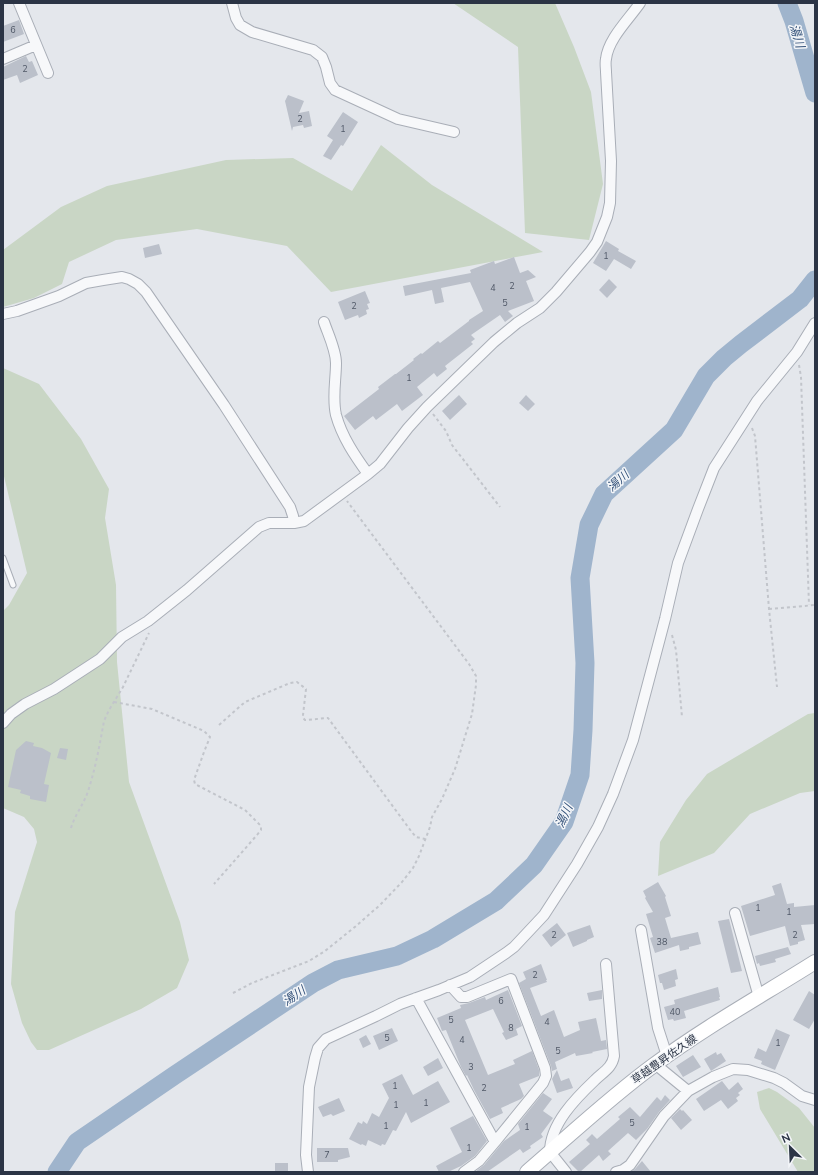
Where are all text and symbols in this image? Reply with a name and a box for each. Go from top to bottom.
water label: 湯川 [786,22,809,52]
house number: 6 [10,24,16,36]
house number: 2 [22,63,28,75]
house number: 2 [297,113,303,125]
house number: 1 [340,123,346,135]
house number: 1 [603,250,609,262]
house number: 2 [509,280,515,292]
house number: 4 [490,282,496,294]
house number: 5 [502,297,508,309]
house number: 2 [351,300,357,312]
house number: 1 [406,372,412,384]
water label: 湯川 [604,466,634,495]
water label: 湯川 [552,800,577,830]
house number: 1 [755,902,761,914]
house number: 1 [786,906,792,918]
house number: 2 [551,929,557,941]
house number: 2 [792,929,798,941]
house number: 38 [657,936,667,948]
house number: 2 [532,969,538,981]
water label: 湯川 [280,982,310,1009]
house number: 6 [498,995,504,1007]
house number: 40 [670,1006,680,1018]
house number: 5 [448,1014,454,1026]
house number: 4 [544,1016,550,1028]
house number: 8 [508,1022,514,1034]
street label: 草越豊昇佐久線 [628,1031,700,1088]
house number: 5 [384,1032,390,1044]
house number: 4 [459,1034,465,1046]
house number: 1 [775,1037,781,1049]
house number: 5 [555,1045,561,1057]
house number: 3 [468,1061,474,1073]
house number: 1 [392,1080,398,1092]
house number: 2 [481,1082,487,1094]
house number: 1 [423,1097,429,1109]
house number: 1 [393,1099,399,1111]
house number: 5 [629,1117,635,1129]
house number: 1 [383,1120,389,1132]
house number: 1 [524,1121,530,1133]
north arrow [770,1127,810,1167]
text: N [779,1130,793,1147]
house number: 1 [466,1142,472,1154]
house number: 7 [324,1149,330,1161]

